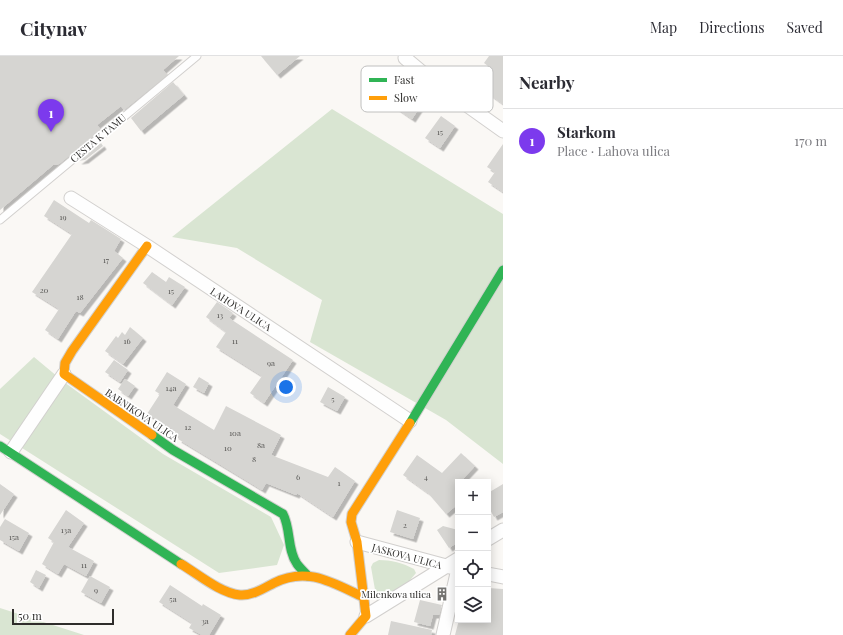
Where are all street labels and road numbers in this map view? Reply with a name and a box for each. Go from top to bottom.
street label: CESTA K TAMU [67,110,129,166]
street label: LAHOVA ULICA [208,284,275,334]
street label: BABNIKOVA ULICA [103,385,182,445]
street label: JASKOVA ULICA [370,540,444,572]

